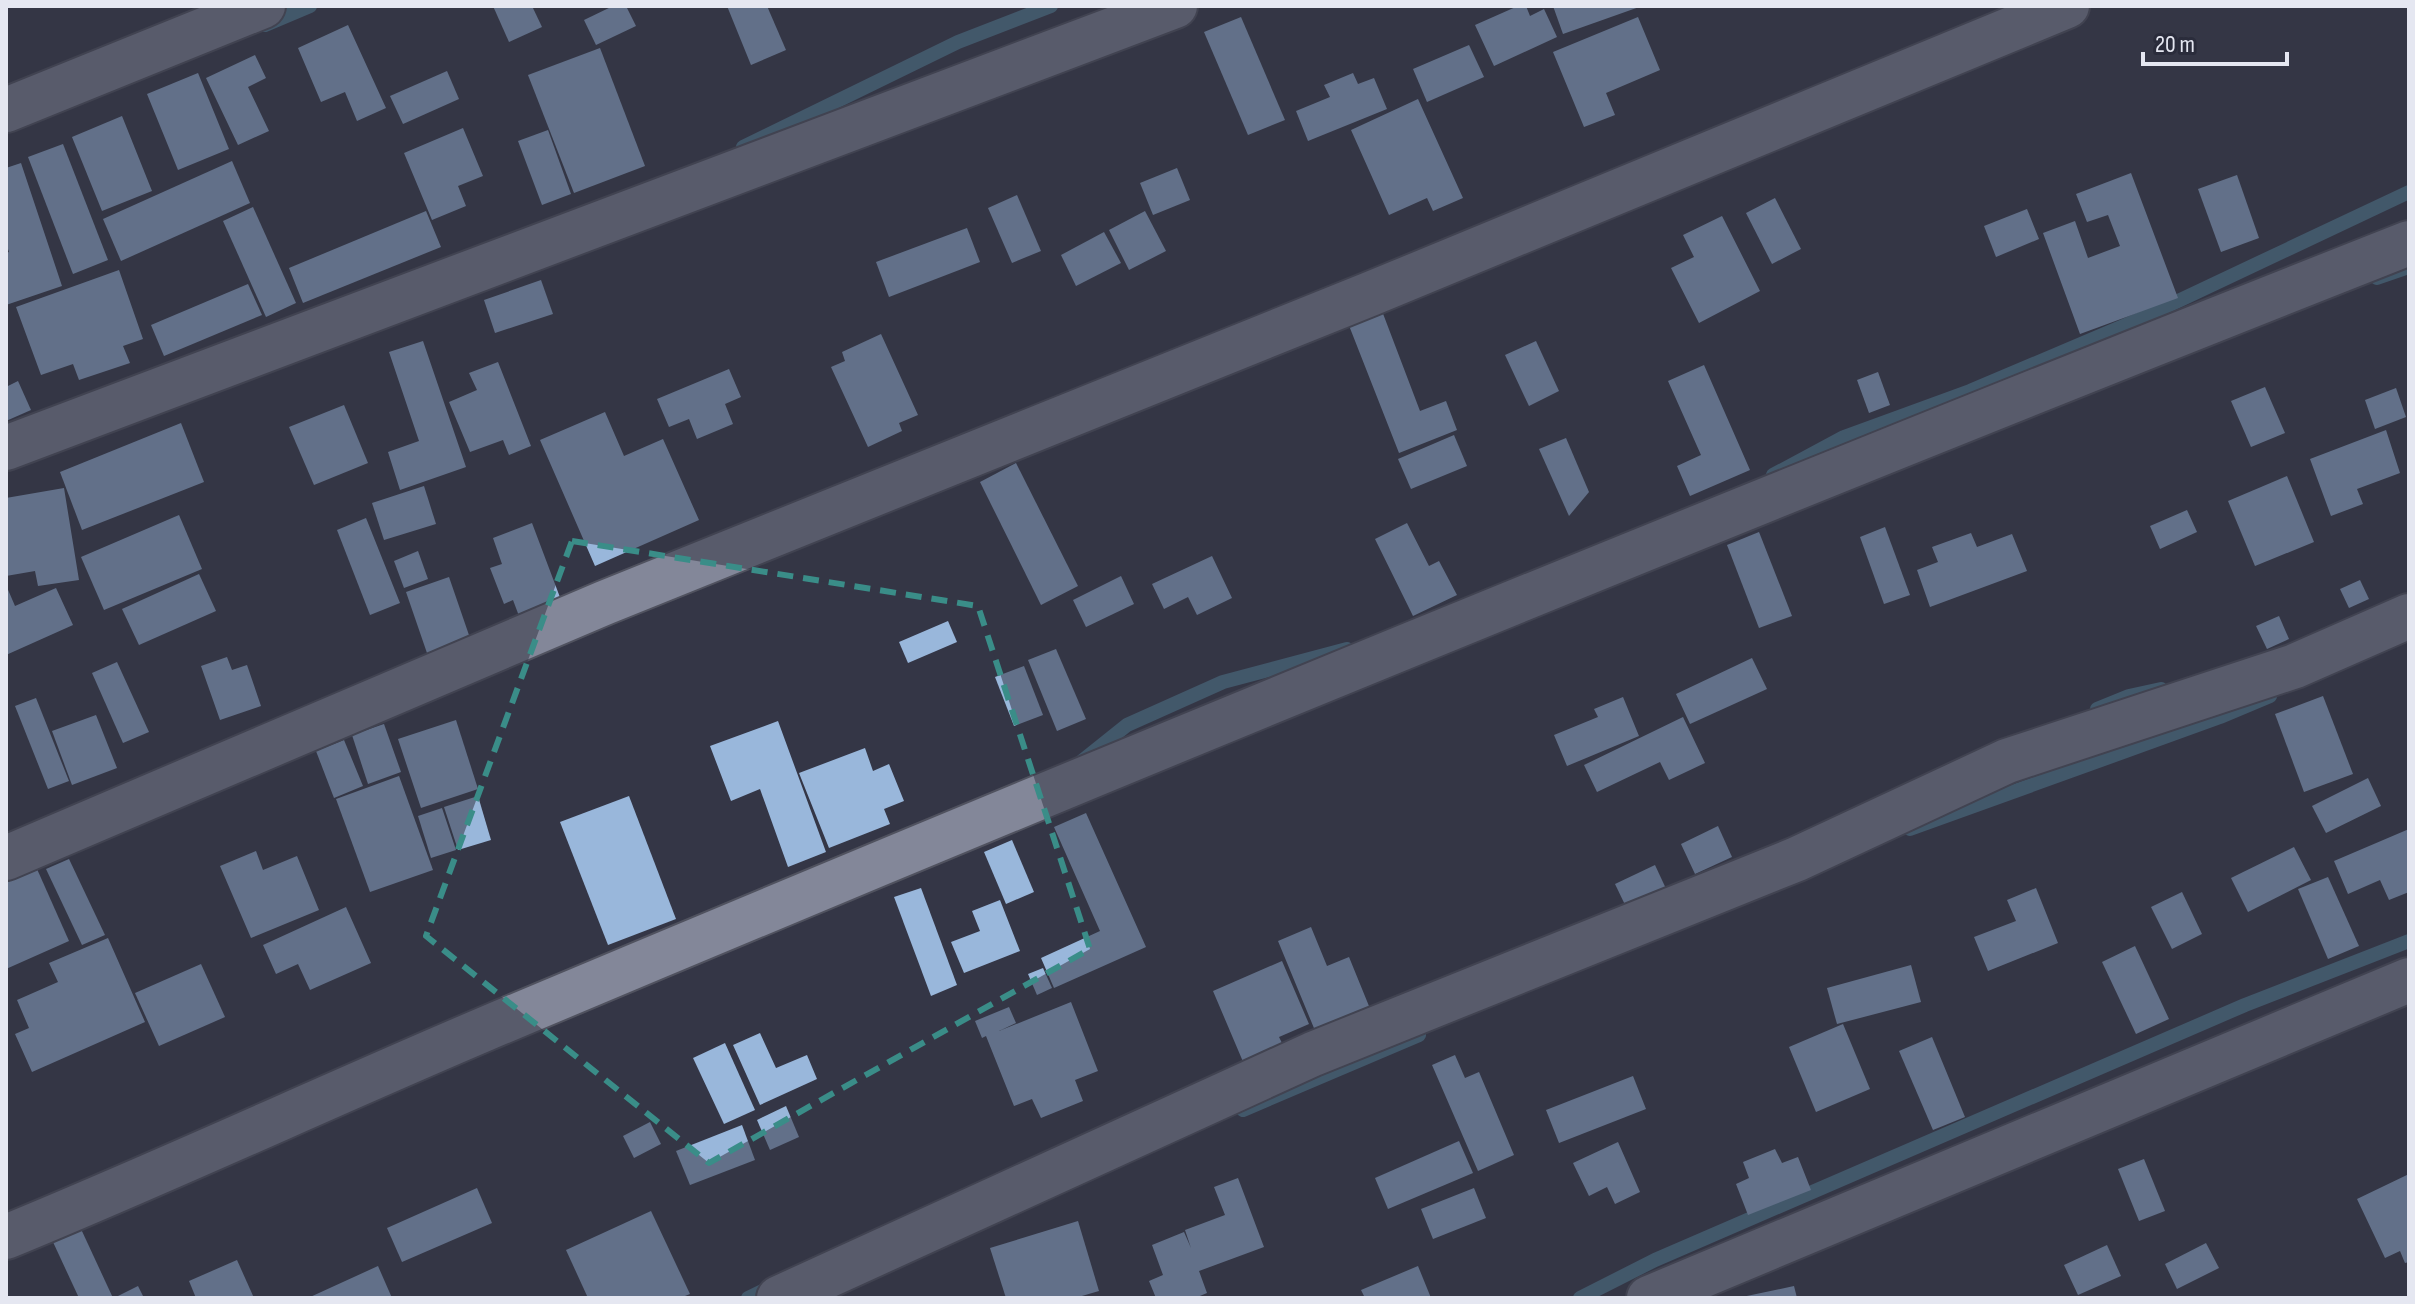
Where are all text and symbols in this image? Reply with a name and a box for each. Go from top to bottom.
scale bar [2143,16,2287,66]
text: 20 m [2155,30,2195,59]

